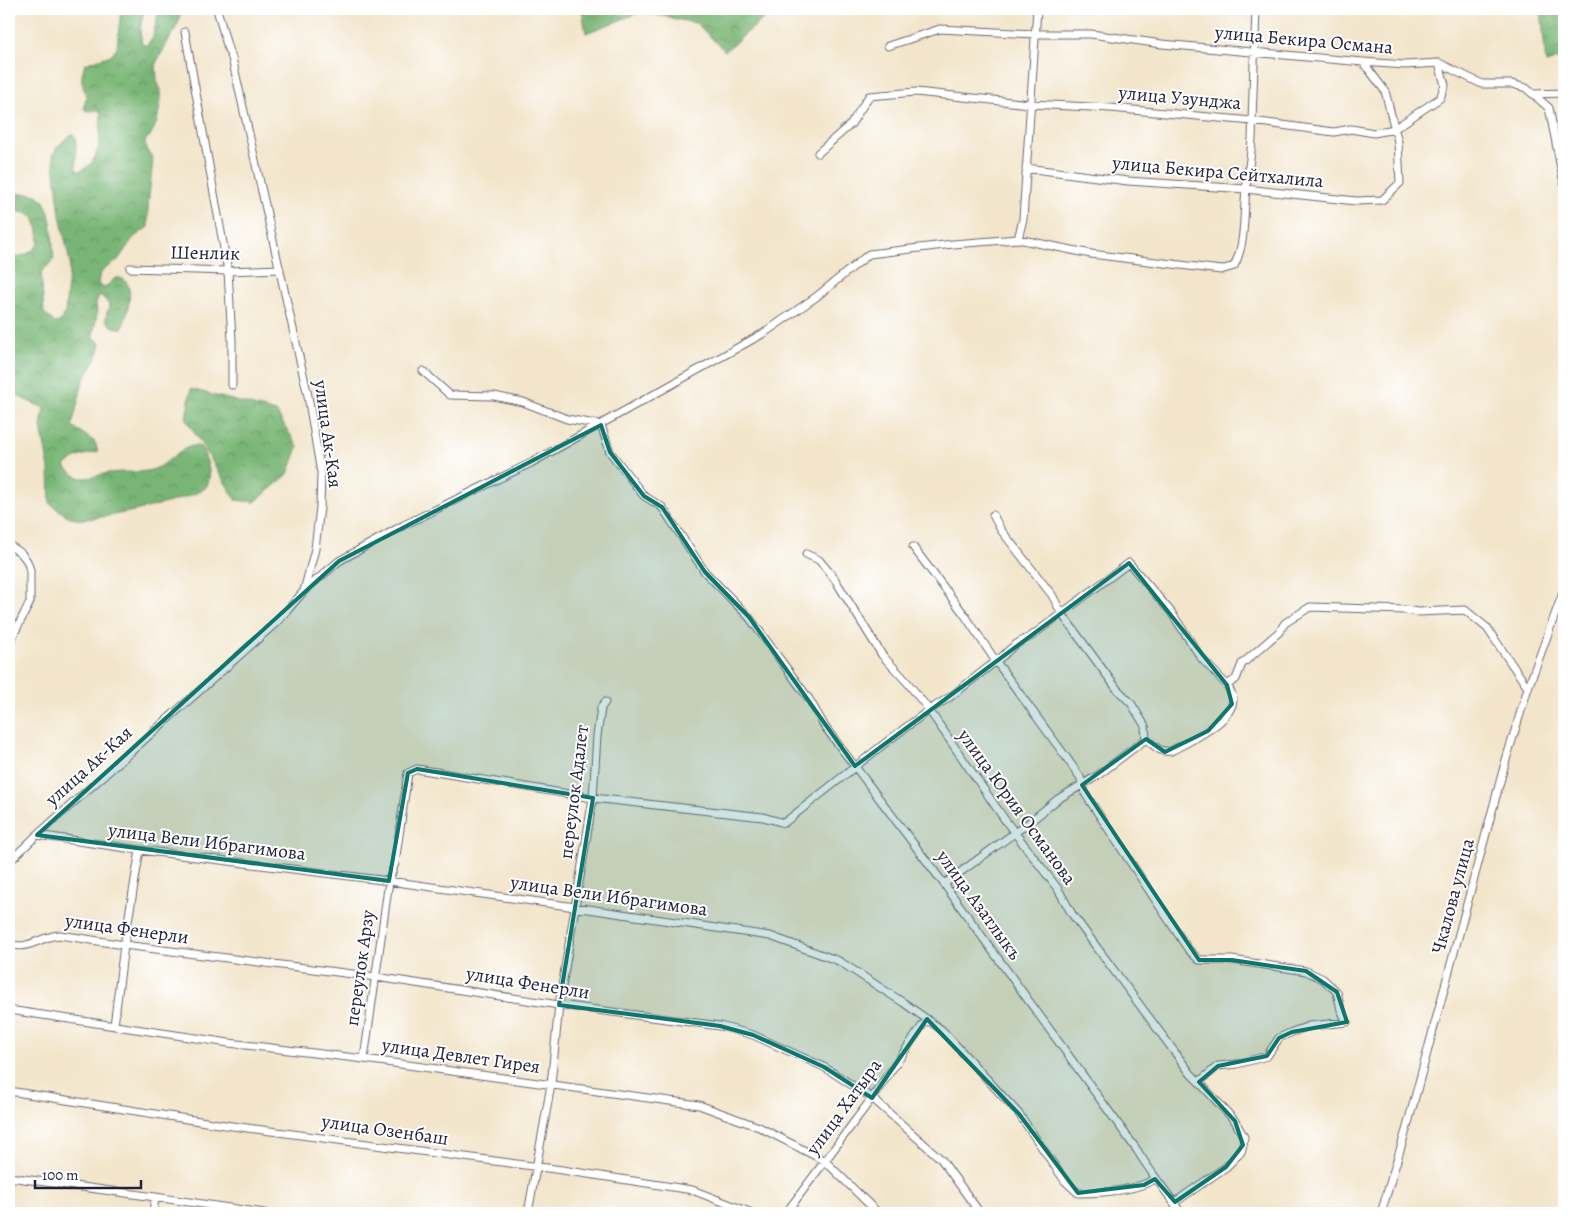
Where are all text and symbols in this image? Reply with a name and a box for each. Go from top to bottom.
street label: улица Бекира Османа [1213,19,1394,61]
street label: улица Узунджа [1117,80,1243,116]
street label: улица Бекира Сейтхалила [1110,150,1325,194]
street label: Шенлик [170,239,240,267]
street label: улица Ак-Кая [307,377,348,490]
street label: улица Ак-Кая [39,720,138,813]
street label: переулок Адалет [553,723,595,861]
street label: улица Юрия Османова [951,723,1083,890]
street label: улица Вели Ибрагимова [106,817,307,867]
street label: Чкалова улица [1425,835,1481,957]
street label: улица Азатлыкъ [930,844,1028,966]
street label: улица Вели Ибрагимова [508,869,709,923]
street label: улица Фенерли [63,907,191,951]
street label: переулок Арзу [339,908,381,1028]
street label: улица Фенерли [463,960,592,1006]
street label: улица Девлет Гирея [379,1032,542,1080]
street label: улица Хатыра [800,1053,888,1161]
street label: улица Озенбаш [319,1108,450,1152]
scale bar [35,1157,141,1189]
text: 100 m [42,1165,79,1185]

